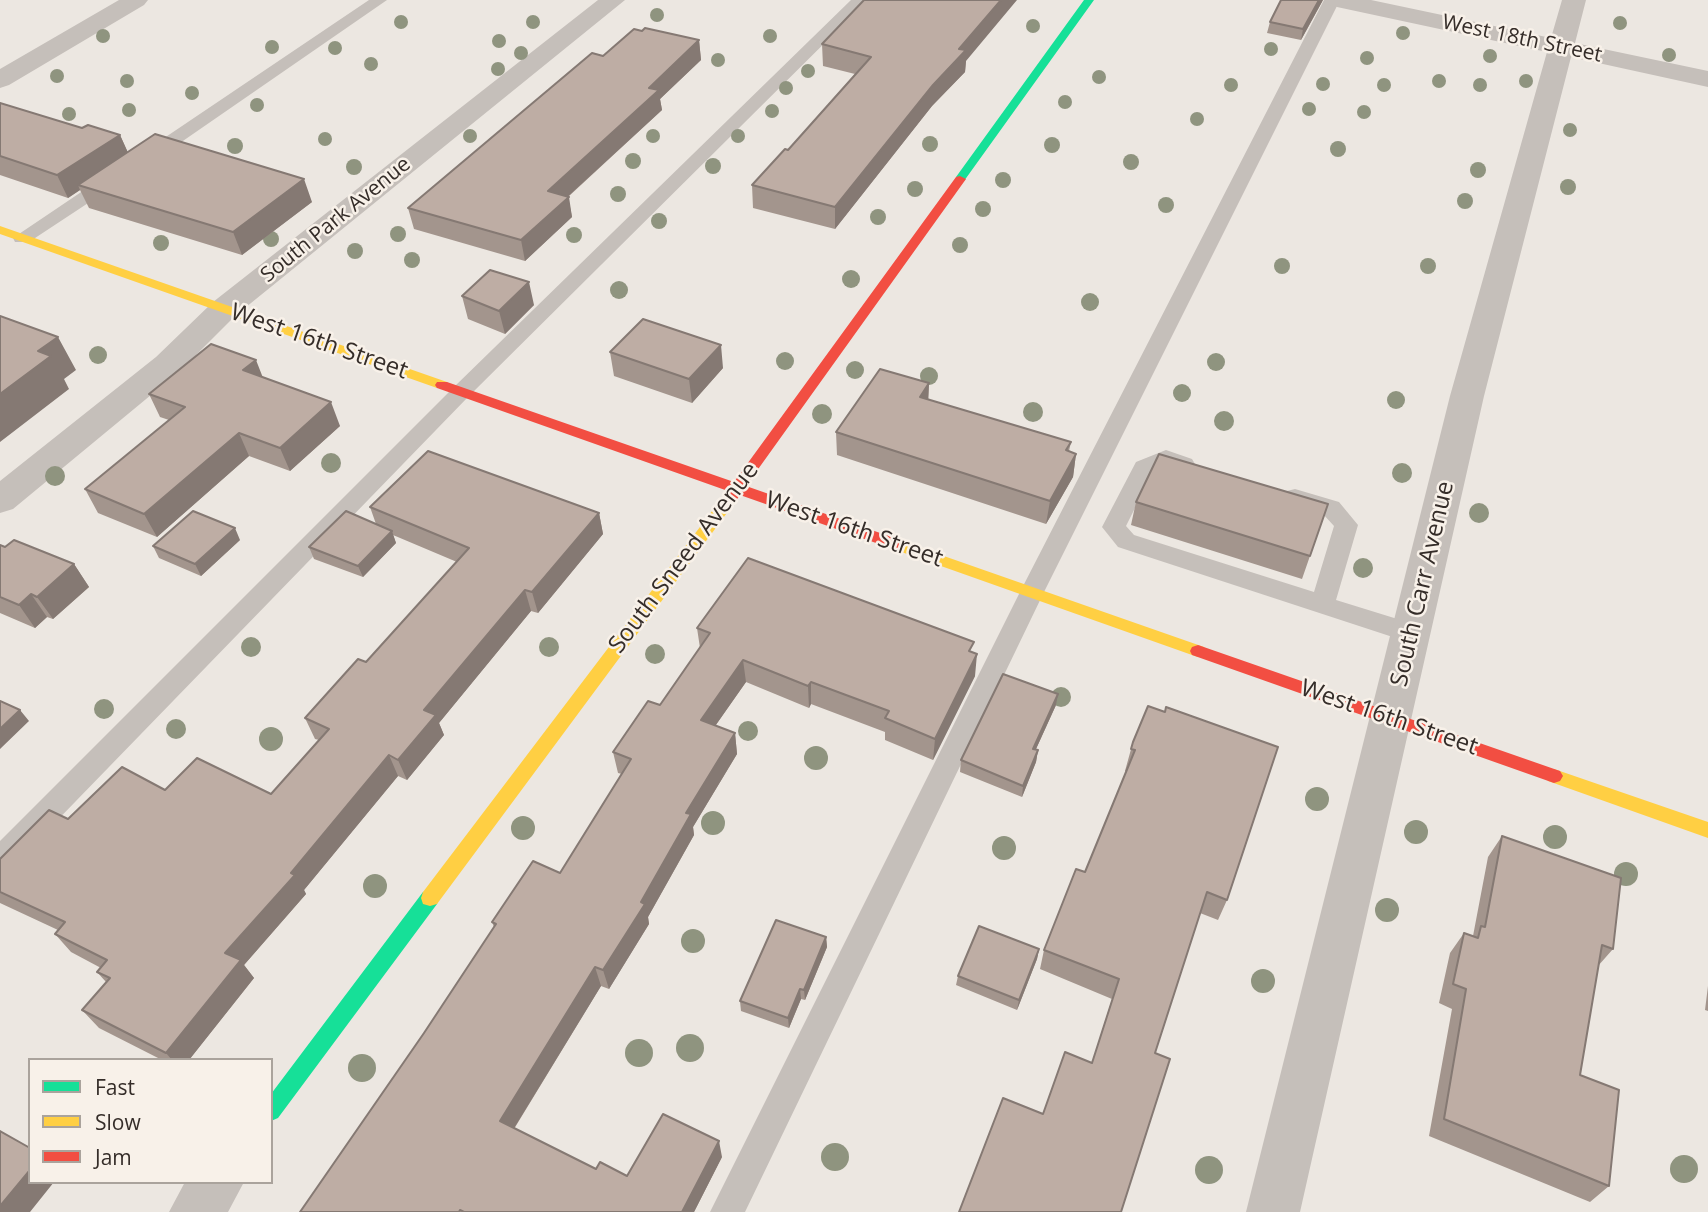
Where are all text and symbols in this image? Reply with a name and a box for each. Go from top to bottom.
street label: West 18th Street [1440,10,1604,68]
street label: South Park Avenue [256,152,416,288]
street label: West 16th Street [226,298,412,386]
street label: South Sneed Avenue [603,457,765,659]
street label: South Carr Avenue [1385,479,1461,689]
street label: West 16th Street [761,486,947,574]
street label: West 16th Street [1296,674,1482,762]
legend [28,1058,273,1184]
text: Fast [95,1073,135,1101]
text: Slow [95,1108,141,1136]
text: Jam [95,1143,132,1171]

